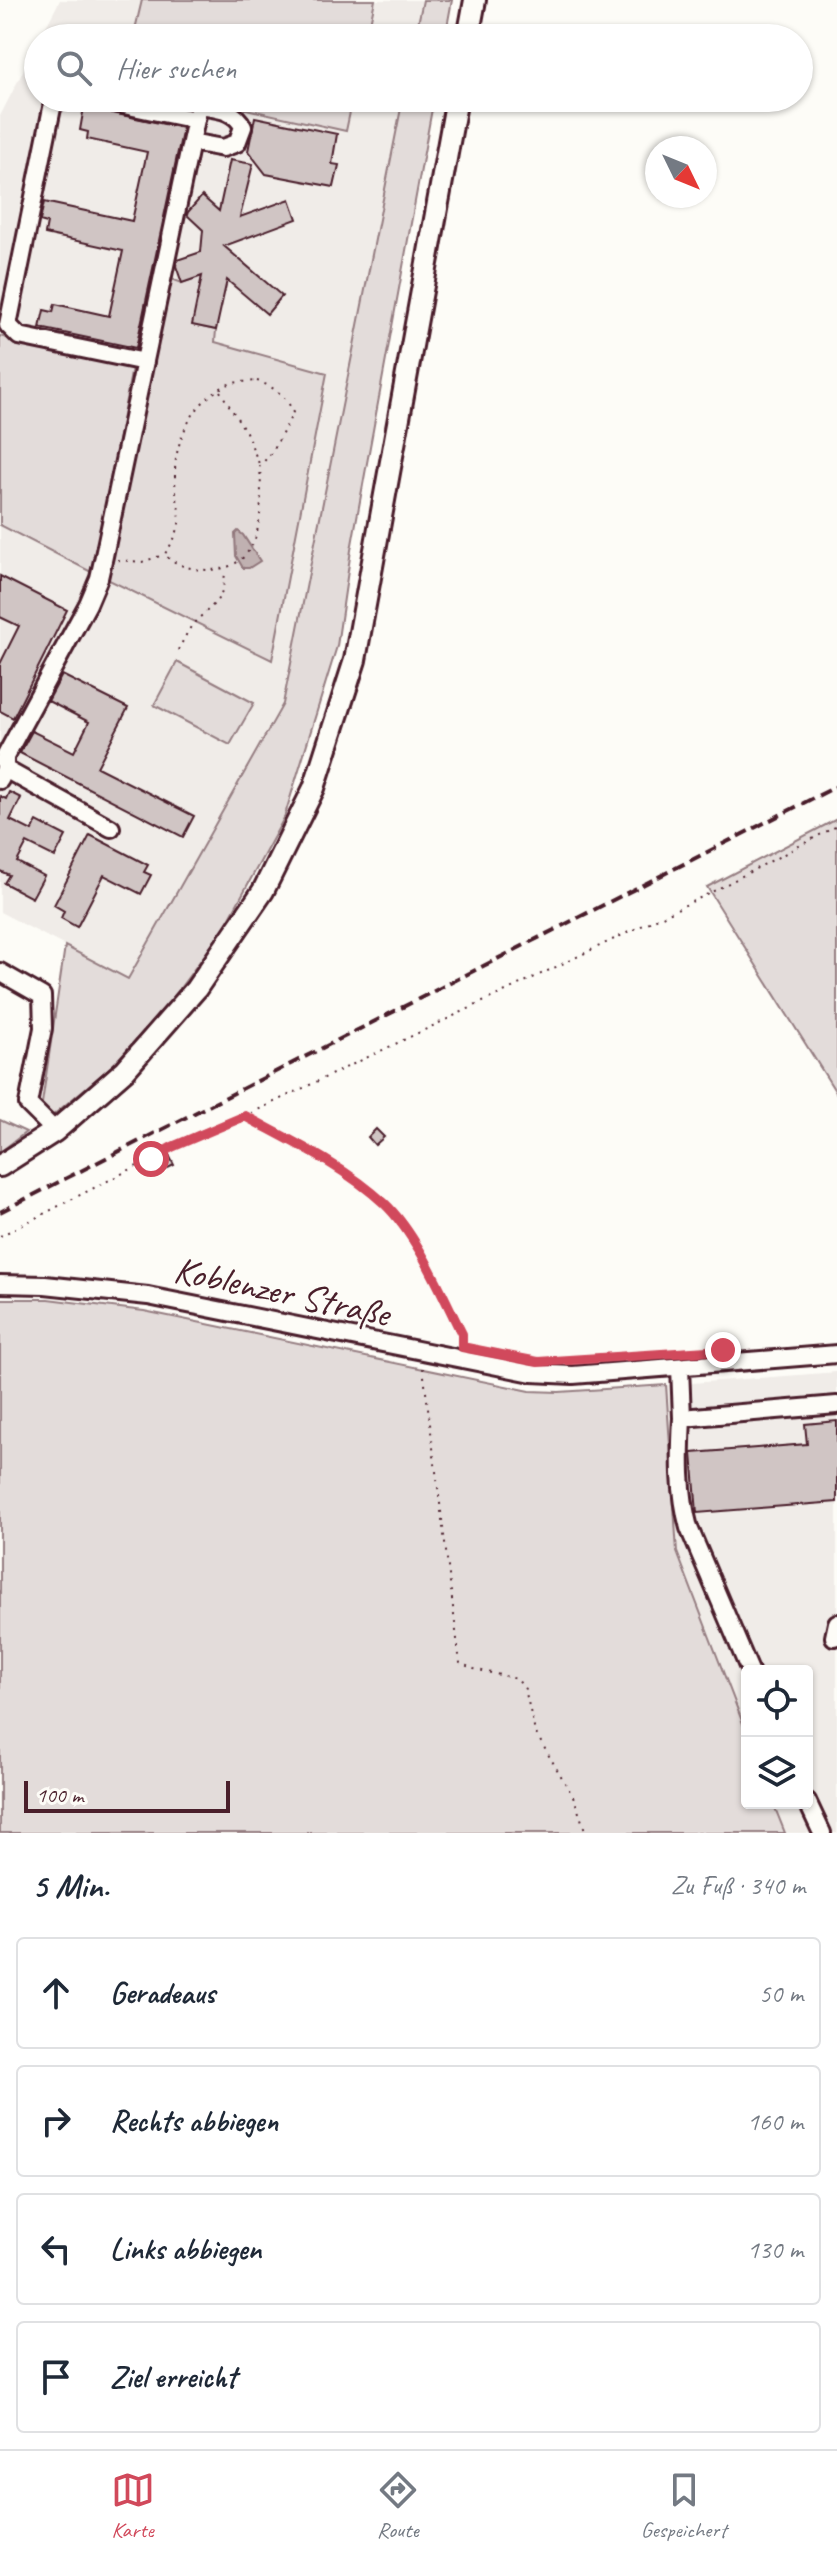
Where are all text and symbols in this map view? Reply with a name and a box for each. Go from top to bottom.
search box [24,24,813,112]
icon: search [52,46,96,90]
text: Hier suchen [116,49,236,87]
north arrow [645,136,717,208]
route start [133,1141,169,1177]
street label: Koblenzer Straße [170,1246,396,1338]
route end [705,1332,741,1368]
map controls [741,1665,813,1809]
button: locate [741,1665,813,1737]
button: layers [741,1737,813,1809]
scale bar [24,1777,230,1813]
text: 100 m [36,1781,83,1809]
text: 5 Min. [32,1864,109,1907]
text: Zu Fuß · 340 m [671,1869,805,1902]
icon: ahead [34,1971,78,2015]
text: Geradeaus [110,1974,215,2012]
text: 50 m [759,1977,803,2010]
icon: right [34,2099,78,2143]
text: Rechts abbiegen [110,2102,278,2140]
text: 160 m [747,2105,803,2138]
icon: left [34,2227,78,2271]
text: Links abbiegen [110,2230,261,2268]
text: 130 m [747,2233,803,2266]
icon: arrive [34,2355,78,2399]
text: Ziel erreicht [110,2358,236,2396]
tab: Karte [111,2468,155,2544]
tab: Route [376,2468,420,2544]
tab: Gespeichert [641,2468,726,2544]

